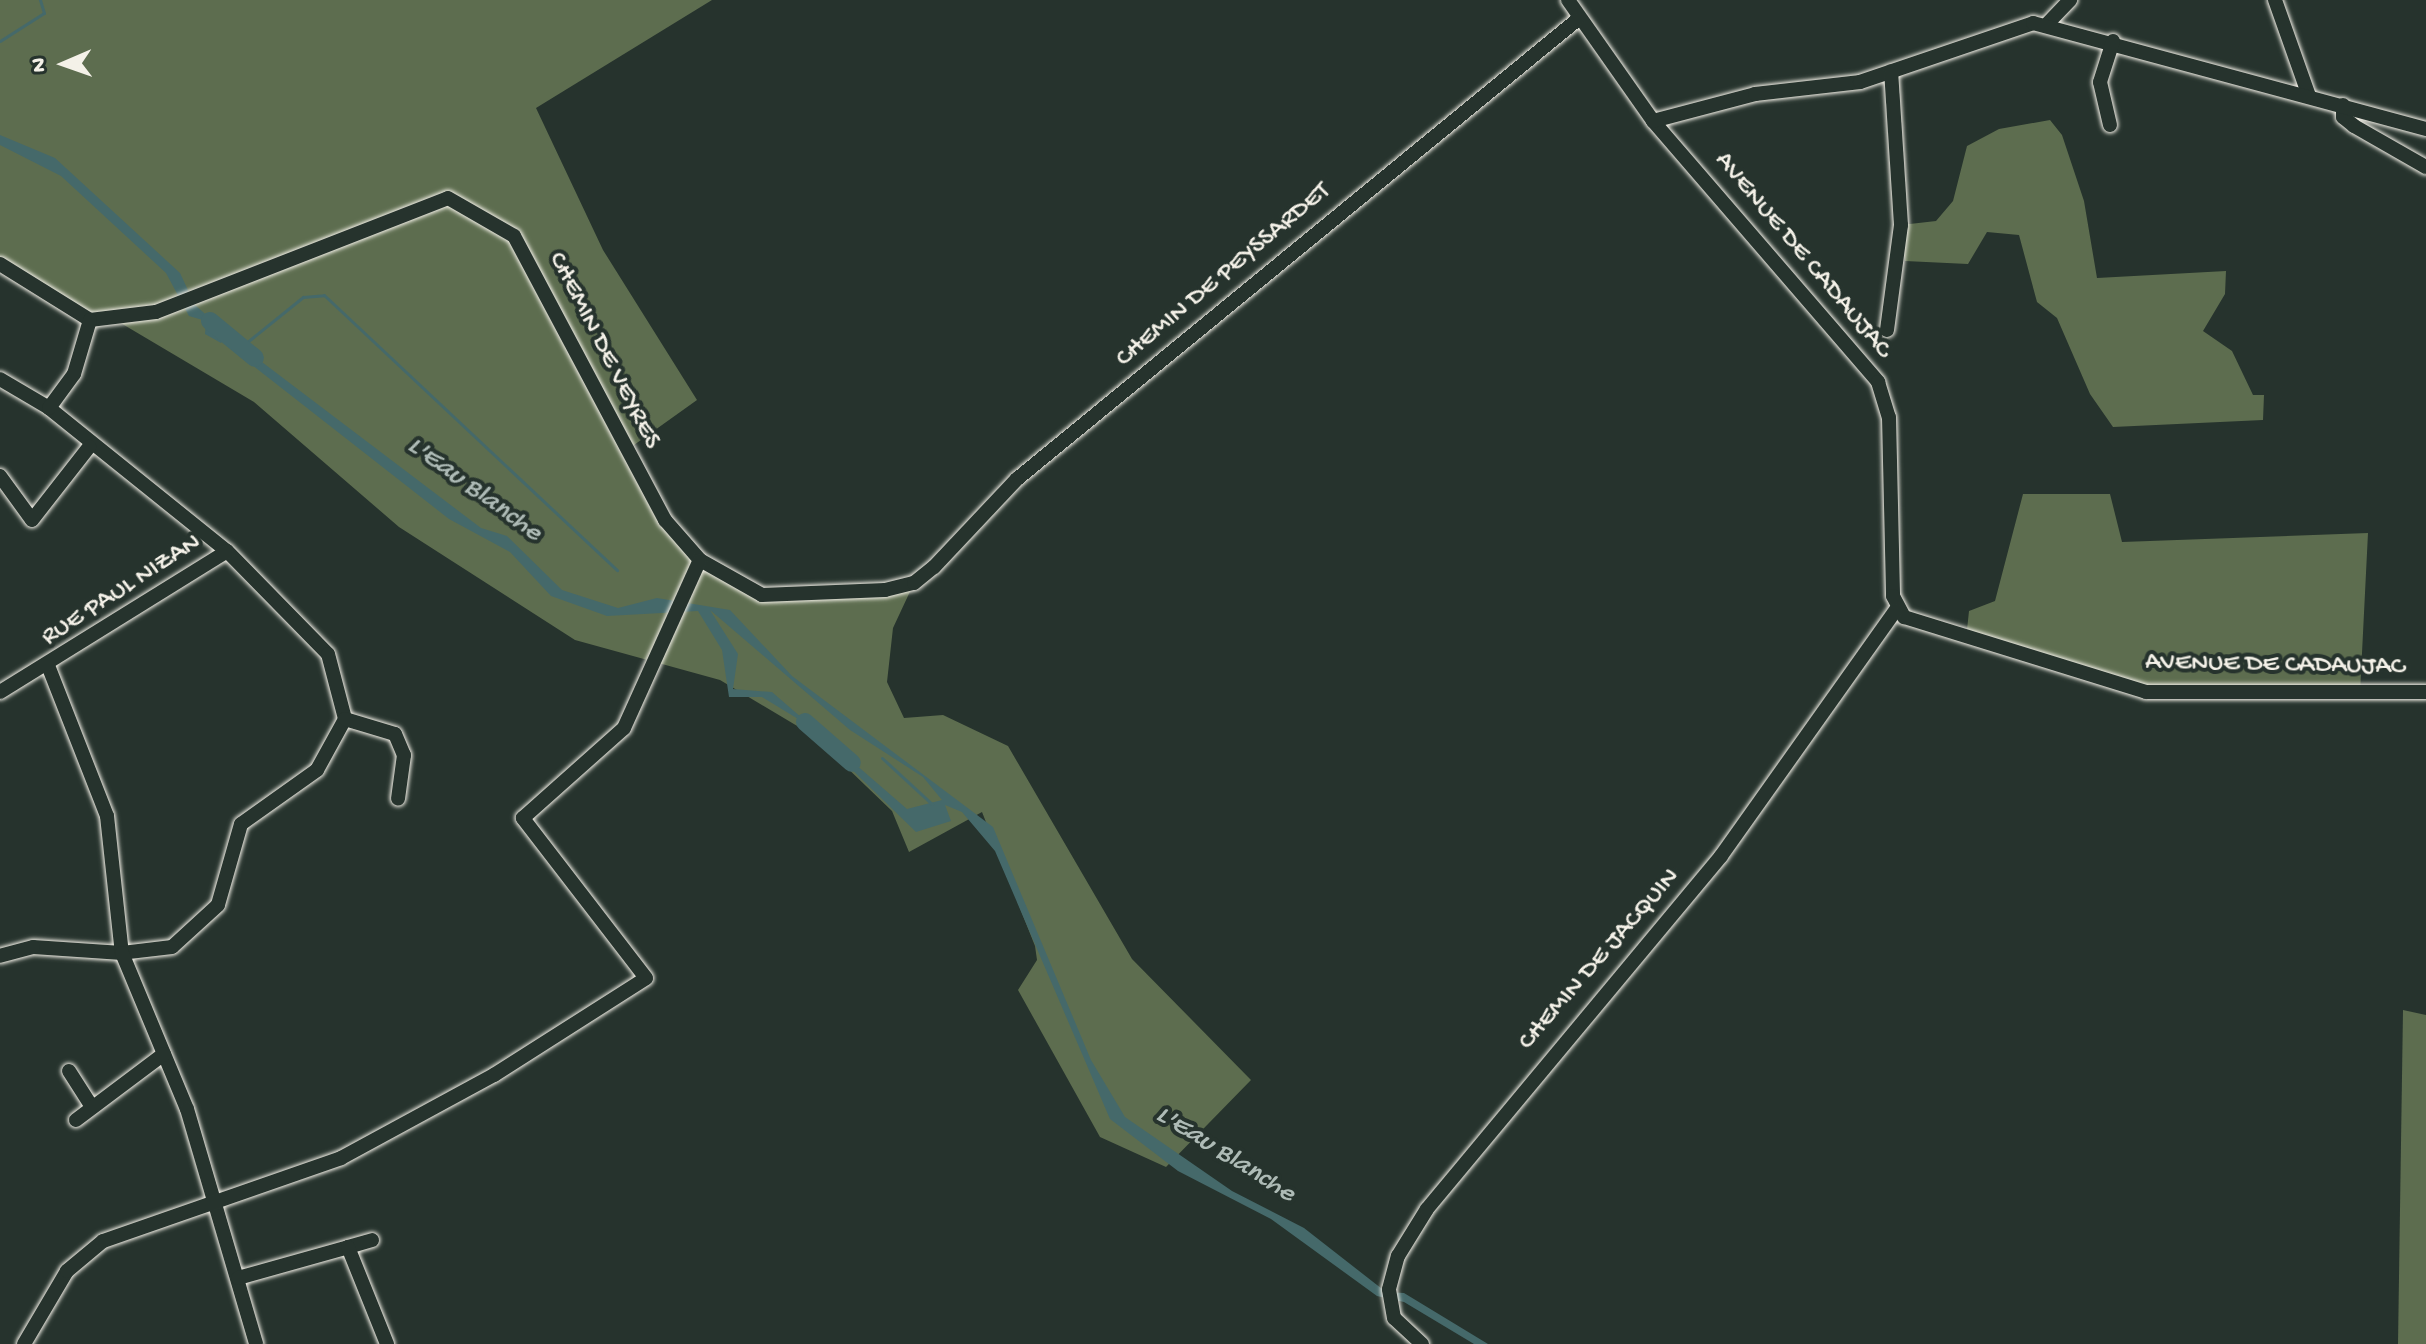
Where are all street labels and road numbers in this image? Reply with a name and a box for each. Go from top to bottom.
street label: AVENUE DE CADAUJAC [1707,147,1897,365]
street label: CHEMIN DE PEYSSARDET [1110,177,1338,375]
street label: CHEMIN DE VEYRES [540,247,666,455]
street label: RUE PAUL NIZAN [36,528,208,654]
street label: AVENUE DE CADAUJAC [2145,648,2405,684]
street label: CHEMIN DE JACQUIN [1513,863,1687,1057]

